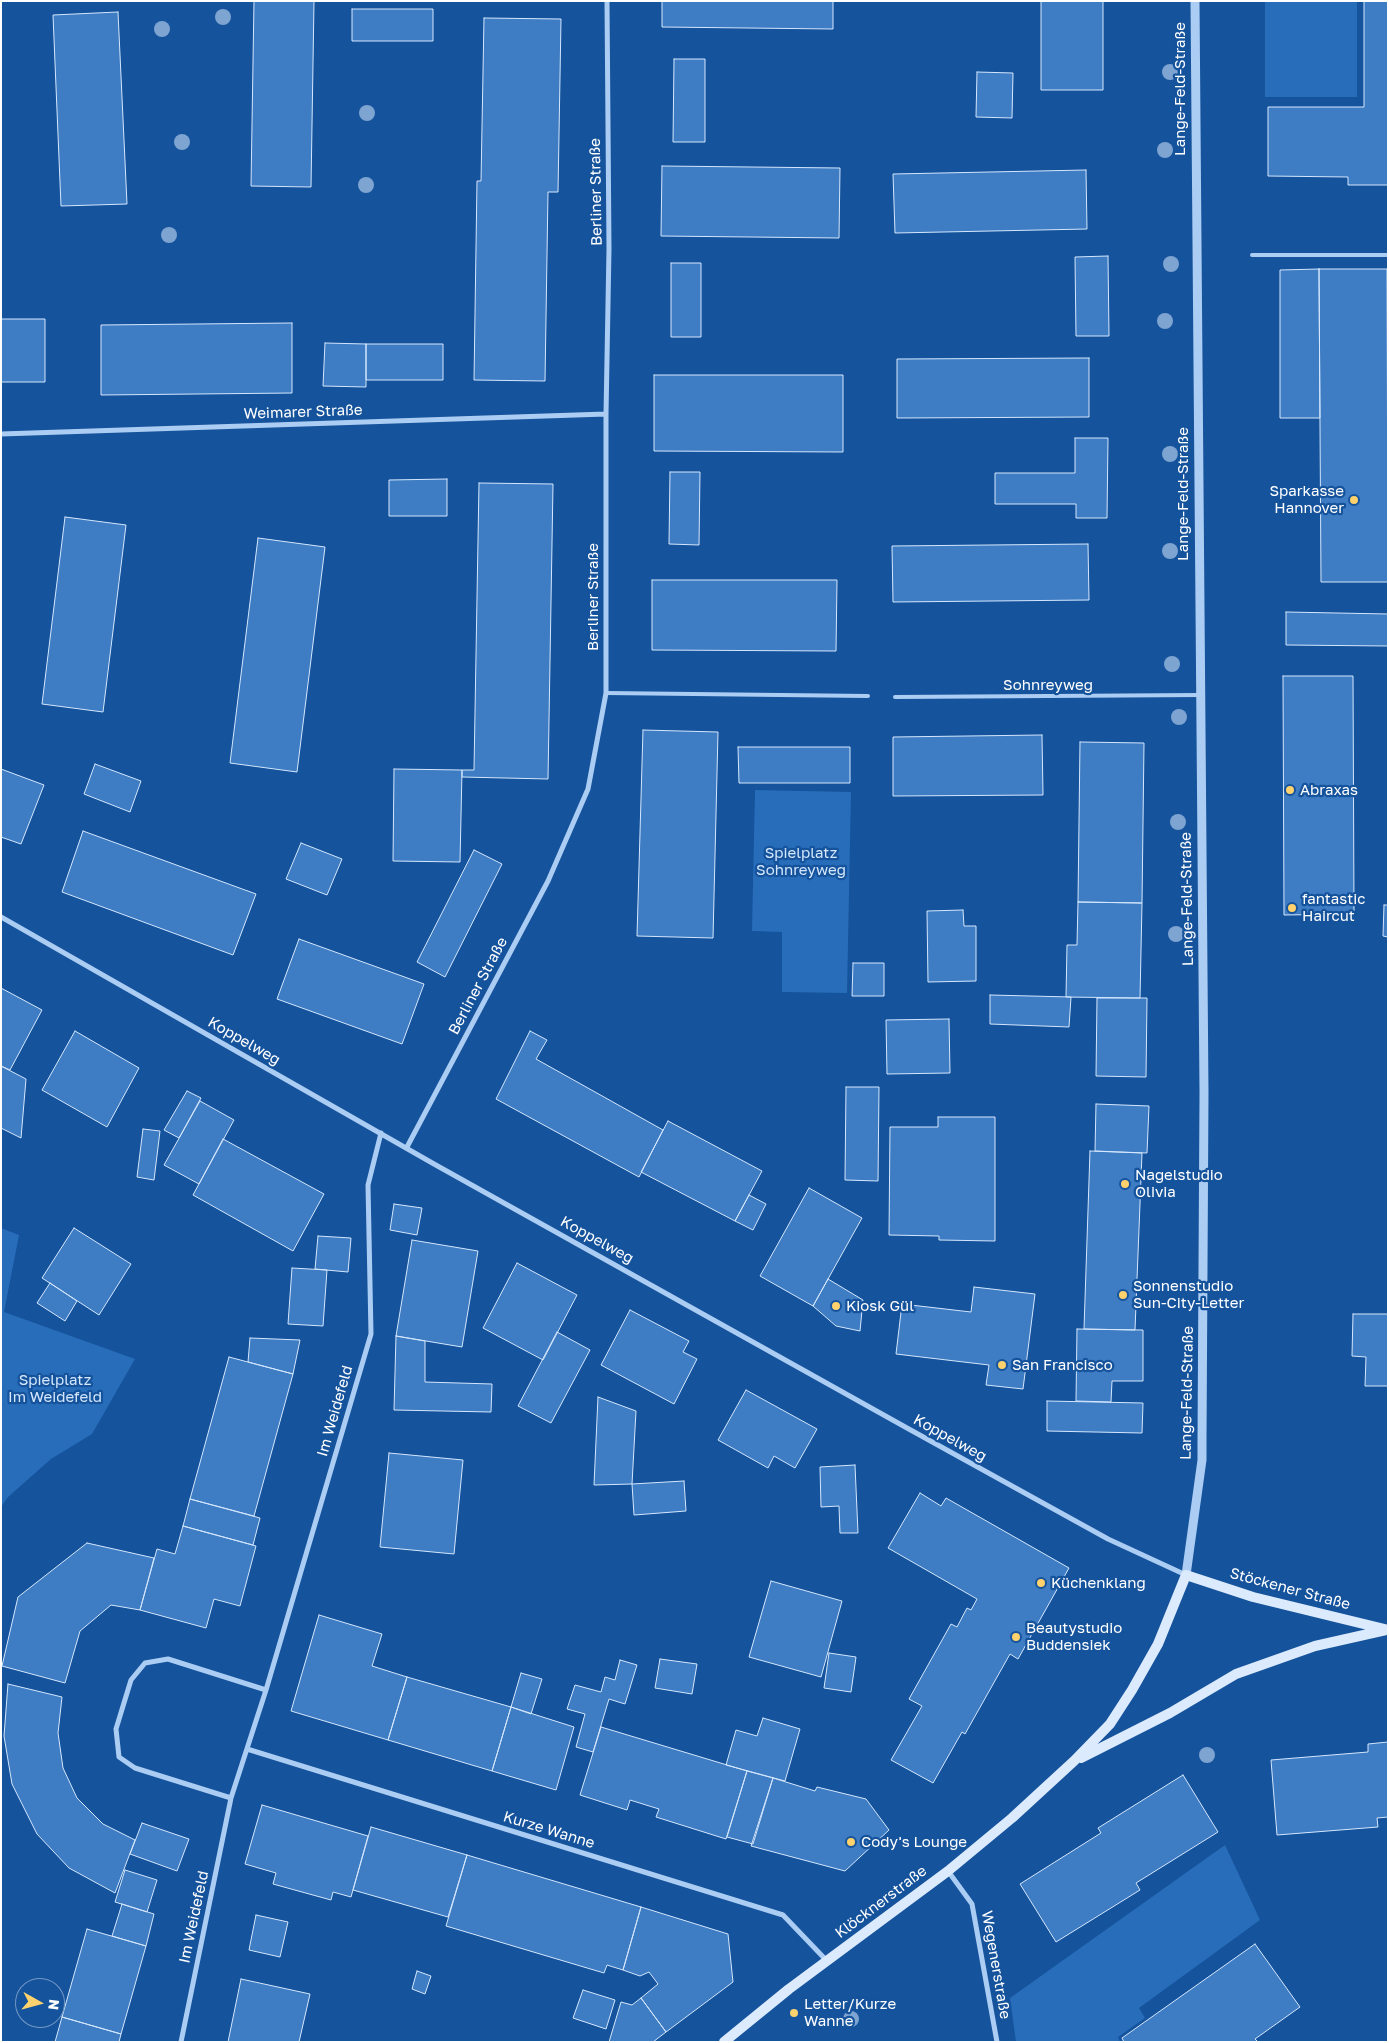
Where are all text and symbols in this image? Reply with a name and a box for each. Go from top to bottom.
street label: Lange-Feld-Straße [1171,22,1189,156]
street label: Berliner Straße [586,138,606,246]
street label: Weimarer Straße [243,401,363,423]
street label: Lange-Feld-Straße [1174,427,1192,561]
place label: Sparkasse Hannover [1269,482,1344,517]
marker: Sparkasse Hannover [1348,494,1360,506]
street label: Berliner Straße [584,543,602,651]
street label: Sohnreyweg [1003,676,1093,694]
place label: Abraxas [1300,781,1358,799]
marker: Abraxas [1284,784,1296,796]
street label: Lange-Feld-Straße [1177,832,1197,966]
park label: Spielplatz Sohnreyweg [756,844,846,879]
place label: fantastic Haircut [1302,890,1365,925]
marker: fantastic Haircut [1286,902,1298,914]
street label: Berliner Straße [445,934,511,1038]
street label: Koppelweg [205,1013,283,1069]
place label: Nagelstudio Olivia [1135,1166,1223,1201]
marker: Nagelstudio Olivia [1119,1178,1131,1190]
street label: Koppelweg [557,1213,637,1267]
place label: Sonnenstudio Sun-City-Letter [1133,1277,1244,1312]
marker: Sonnenstudio Sun-City-Letter [1117,1289,1129,1301]
place label: Kiosk Gül [846,1297,914,1315]
marker: Kiosk Gül [830,1300,842,1312]
street label: Lange-Feld-Straße [1177,1326,1197,1460]
place label: San Francisco [1012,1356,1113,1374]
marker: San Francisco [996,1359,1008,1371]
street label: Im Weidefeld [313,1363,357,1459]
park label: Spielplatz Im Weidefeld [8,1371,102,1406]
street label: Koppelweg [910,1411,990,1465]
street label: Stöckener Straße [1228,1564,1352,1614]
place label: Küchenklang [1051,1574,1146,1592]
marker: Küchenklang [1035,1577,1047,1589]
place label: Beautystudio Buddensiek [1026,1619,1122,1654]
marker: Beautystudio Buddensiek [1010,1631,1022,1643]
street label: Kurze Wanne [501,1808,597,1852]
place label: Cody's Lounge [861,1833,967,1851]
marker: Cody's Lounge [845,1836,857,1848]
street label: Klöcknerstraße [832,1862,930,1942]
street label: Im Weidefeld [175,1869,213,1965]
street label: Wegenerstraße [978,1909,1014,2021]
north arrow [15,1978,65,2028]
place label: Letter/Kurze Wanne [804,1995,896,2030]
text: N [45,1998,63,2011]
marker: Letter/Kurze Wanne [788,2007,800,2019]

